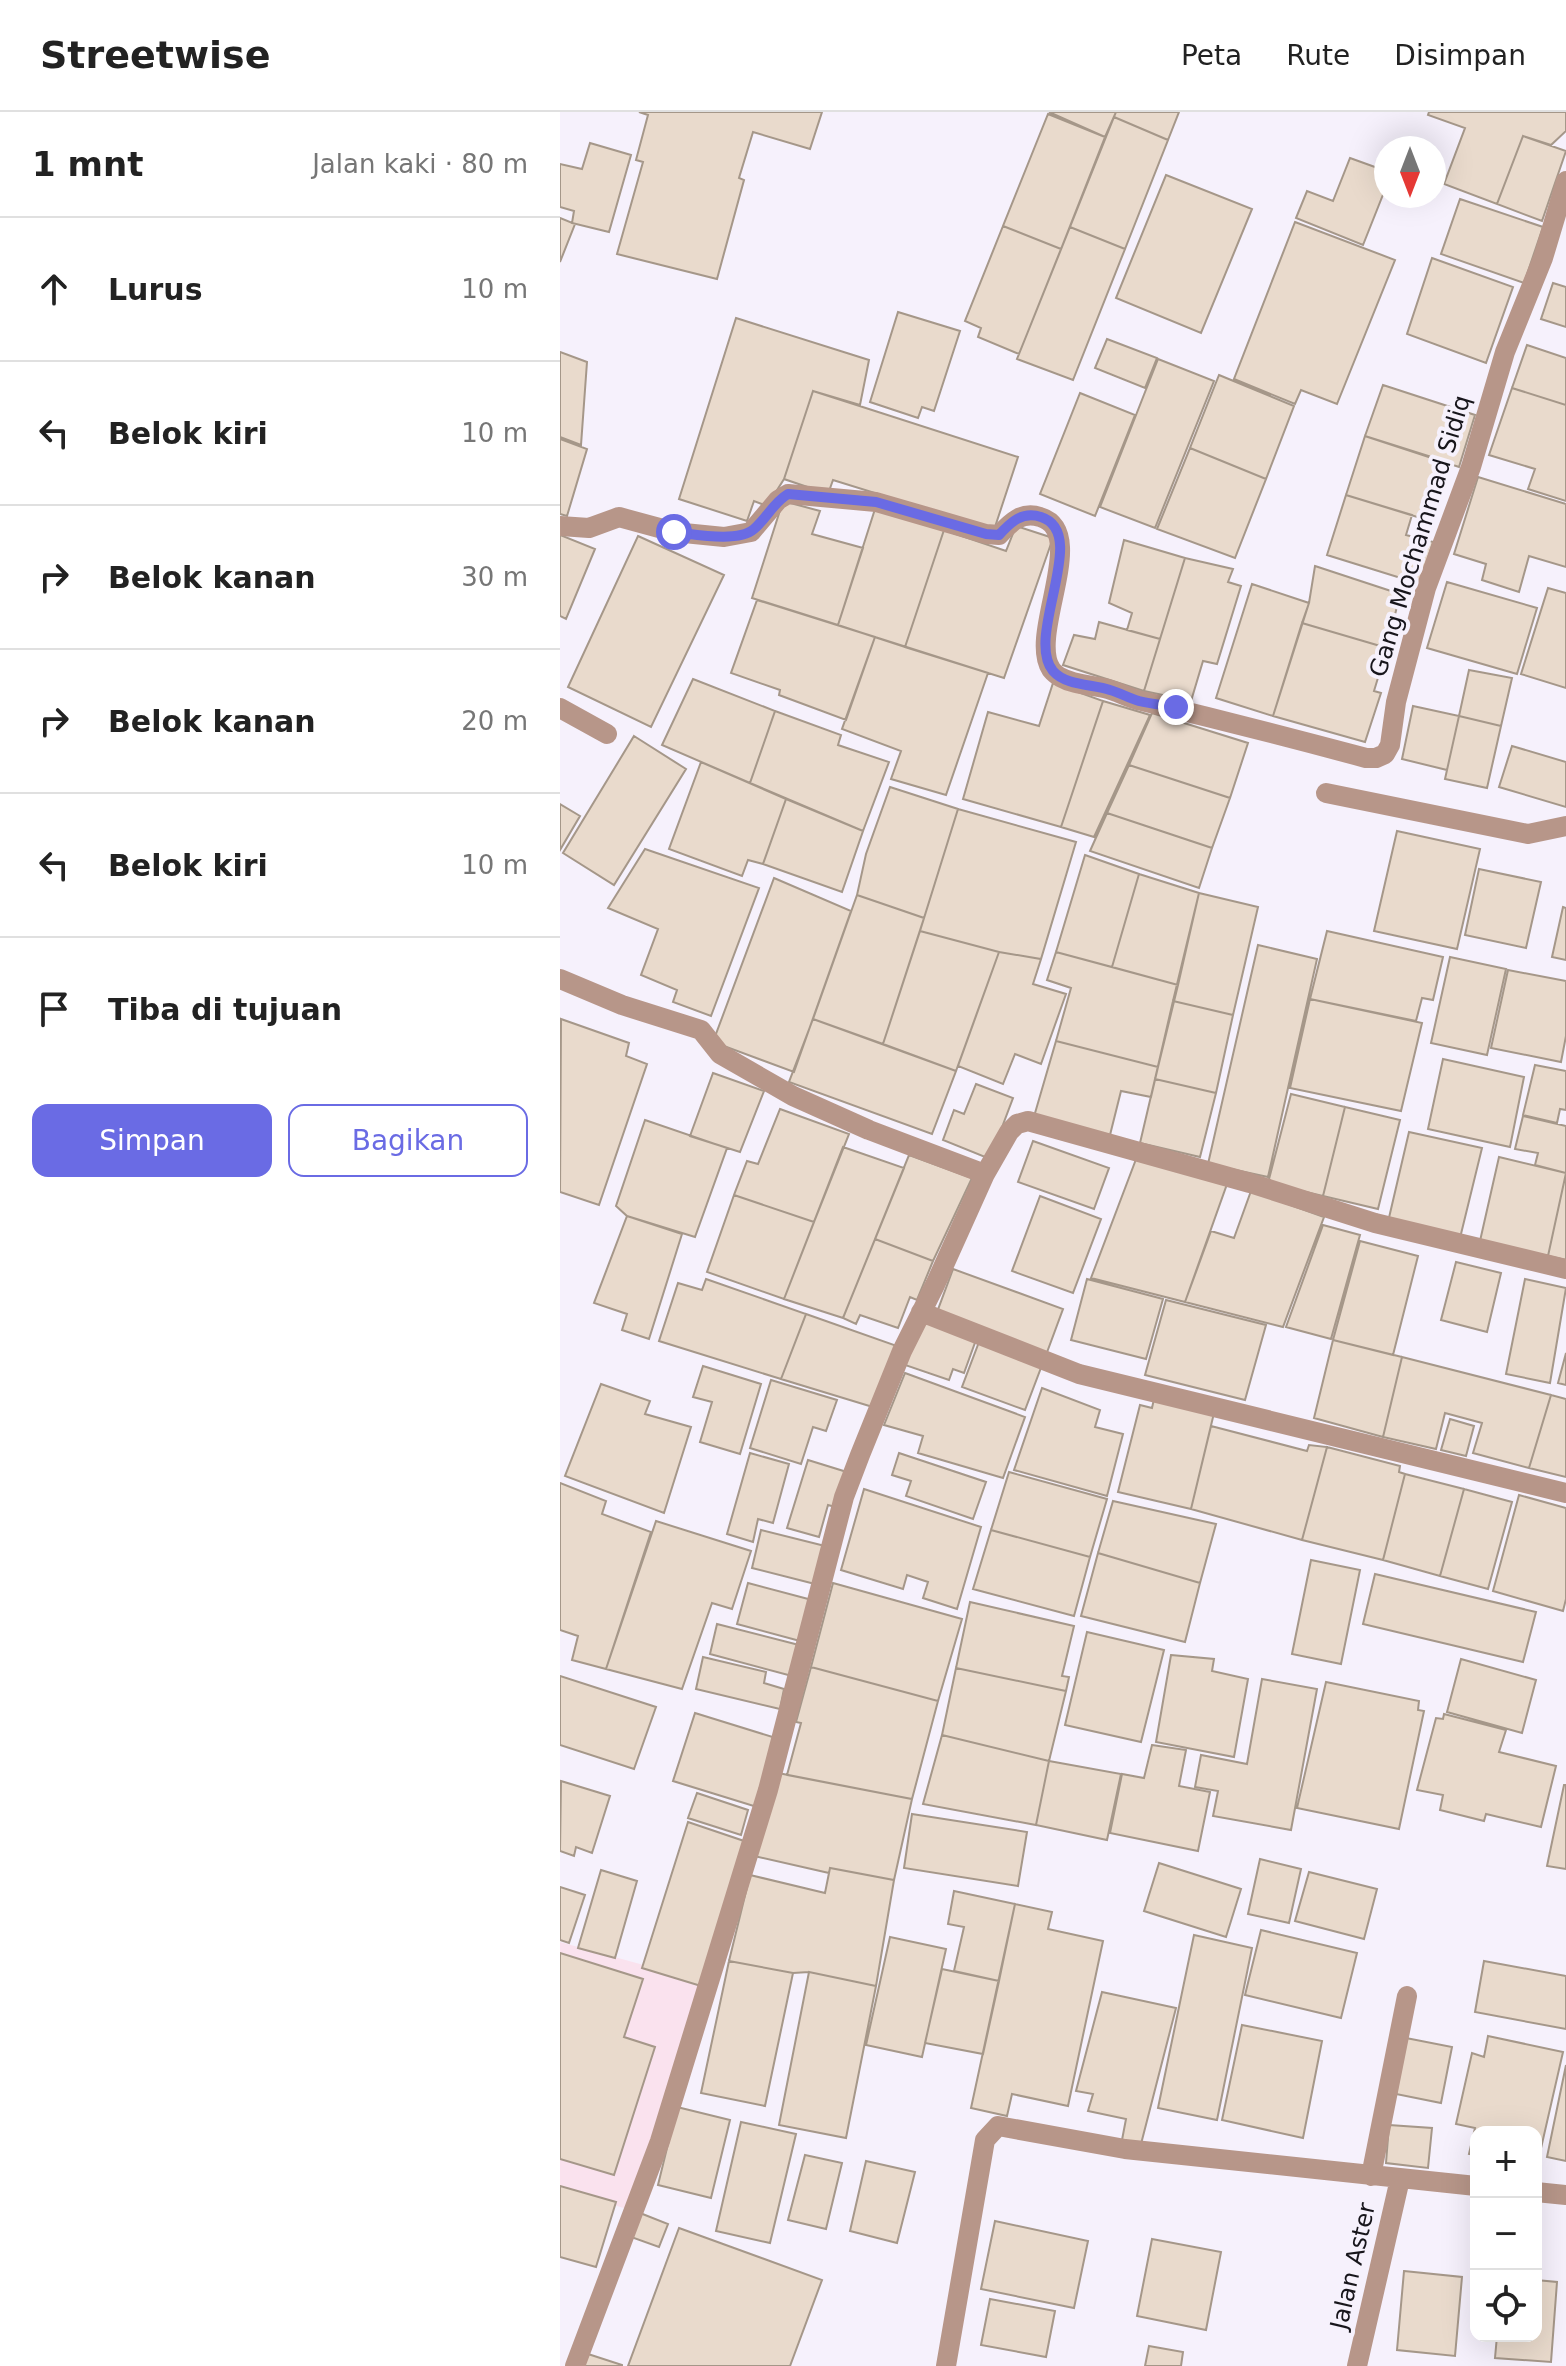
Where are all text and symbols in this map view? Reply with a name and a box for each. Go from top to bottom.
text: Streetwise [40,33,271,77]
text: Peta [1181,39,1242,72]
text: Rute [1286,39,1350,72]
text: Disimpan [1394,39,1526,72]
north arrow [1374,136,1446,208]
text: 1 mnt [32,144,143,184]
text: Jalan kaki · 80 m [312,149,528,179]
icon: ahead [32,267,76,311]
text: Lurus [108,272,202,307]
text: 10 m [461,274,528,304]
street label: Gang Mochammad Sidiq [1364,392,1476,680]
icon: left [32,411,76,455]
text: Belok kiri [108,416,268,451]
text: 10 m [461,418,528,448]
route start [656,514,692,550]
icon: right [32,555,76,599]
text: Belok kanan [108,560,316,595]
text: 30 m [461,562,528,592]
route end [1158,689,1194,725]
icon: right [32,699,76,743]
text: Belok kanan [108,704,316,739]
text: 20 m [461,706,528,736]
icon: left [32,843,76,887]
text: Belok kiri [108,848,268,883]
text: 10 m [461,850,528,880]
icon: arrive [32,987,76,1031]
text: Tiba di tujuan [108,992,342,1027]
button: Simpan [32,1104,272,1177]
button: Bagikan [288,1104,528,1177]
map controls [1470,2126,1542,2342]
button: + [1470,2126,1542,2198]
button: − [1470,2198,1542,2270]
street label: Jalan Aster [1324,2200,1381,2334]
button: locate [1470,2270,1542,2342]

